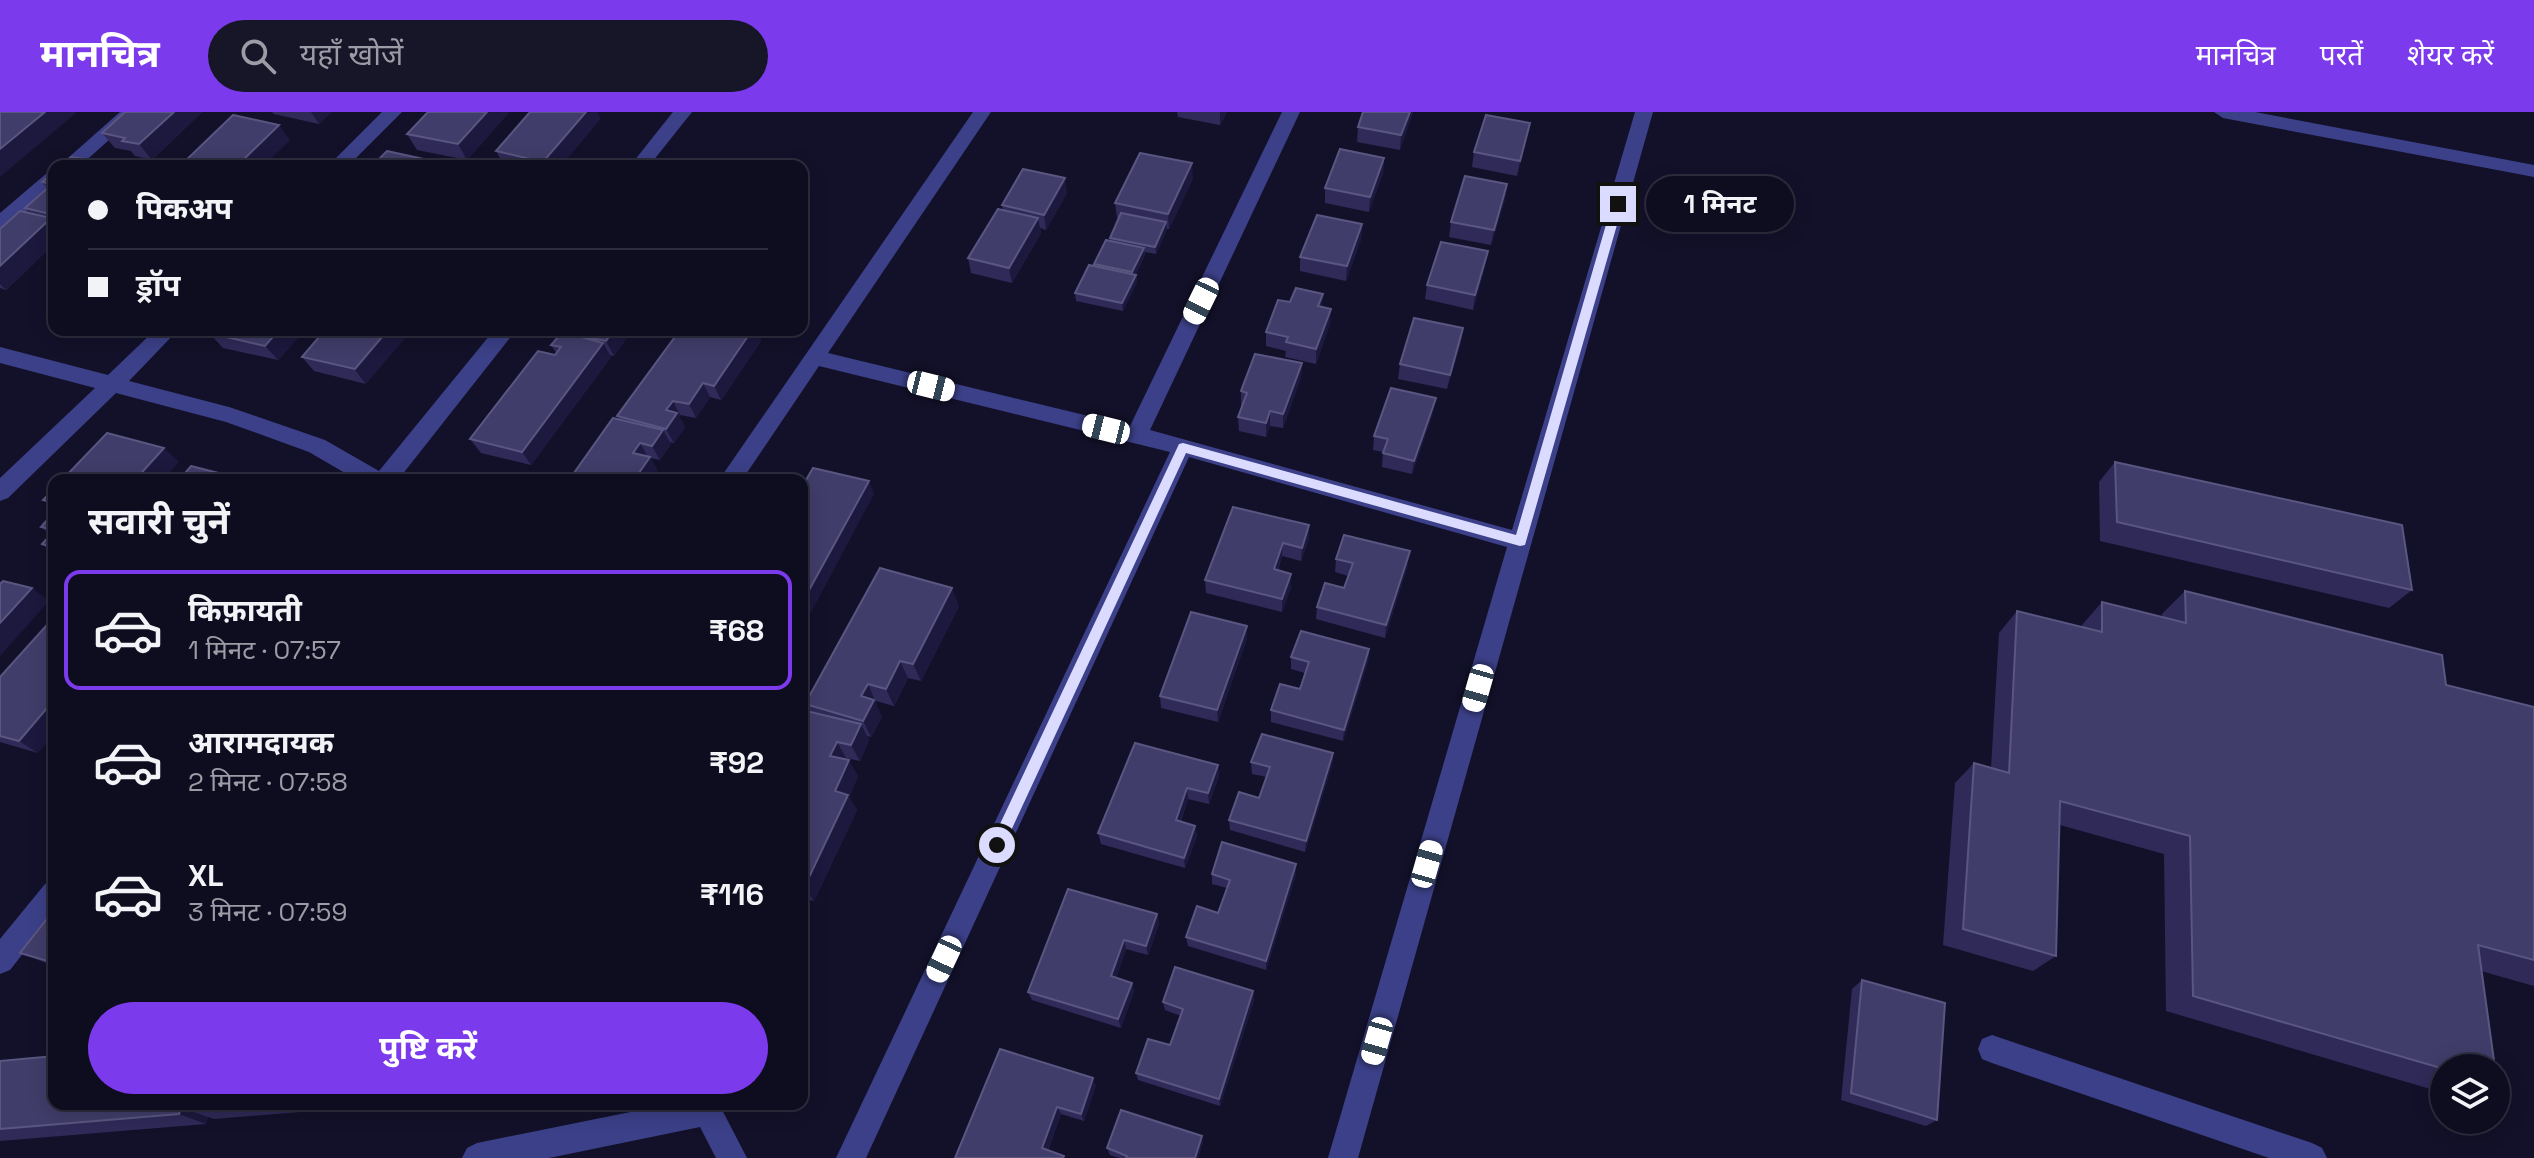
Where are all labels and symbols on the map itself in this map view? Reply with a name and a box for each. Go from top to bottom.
callout: 1 मिनट [1646,176,1794,232]
route end [1600,186,1636,222]
car [1180,274,1222,328]
car [905,369,957,403]
car [1080,412,1132,446]
car [1460,662,1496,714]
route start [979,827,1015,863]
car [1409,838,1445,890]
car [923,932,965,986]
car [1359,1015,1395,1067]

